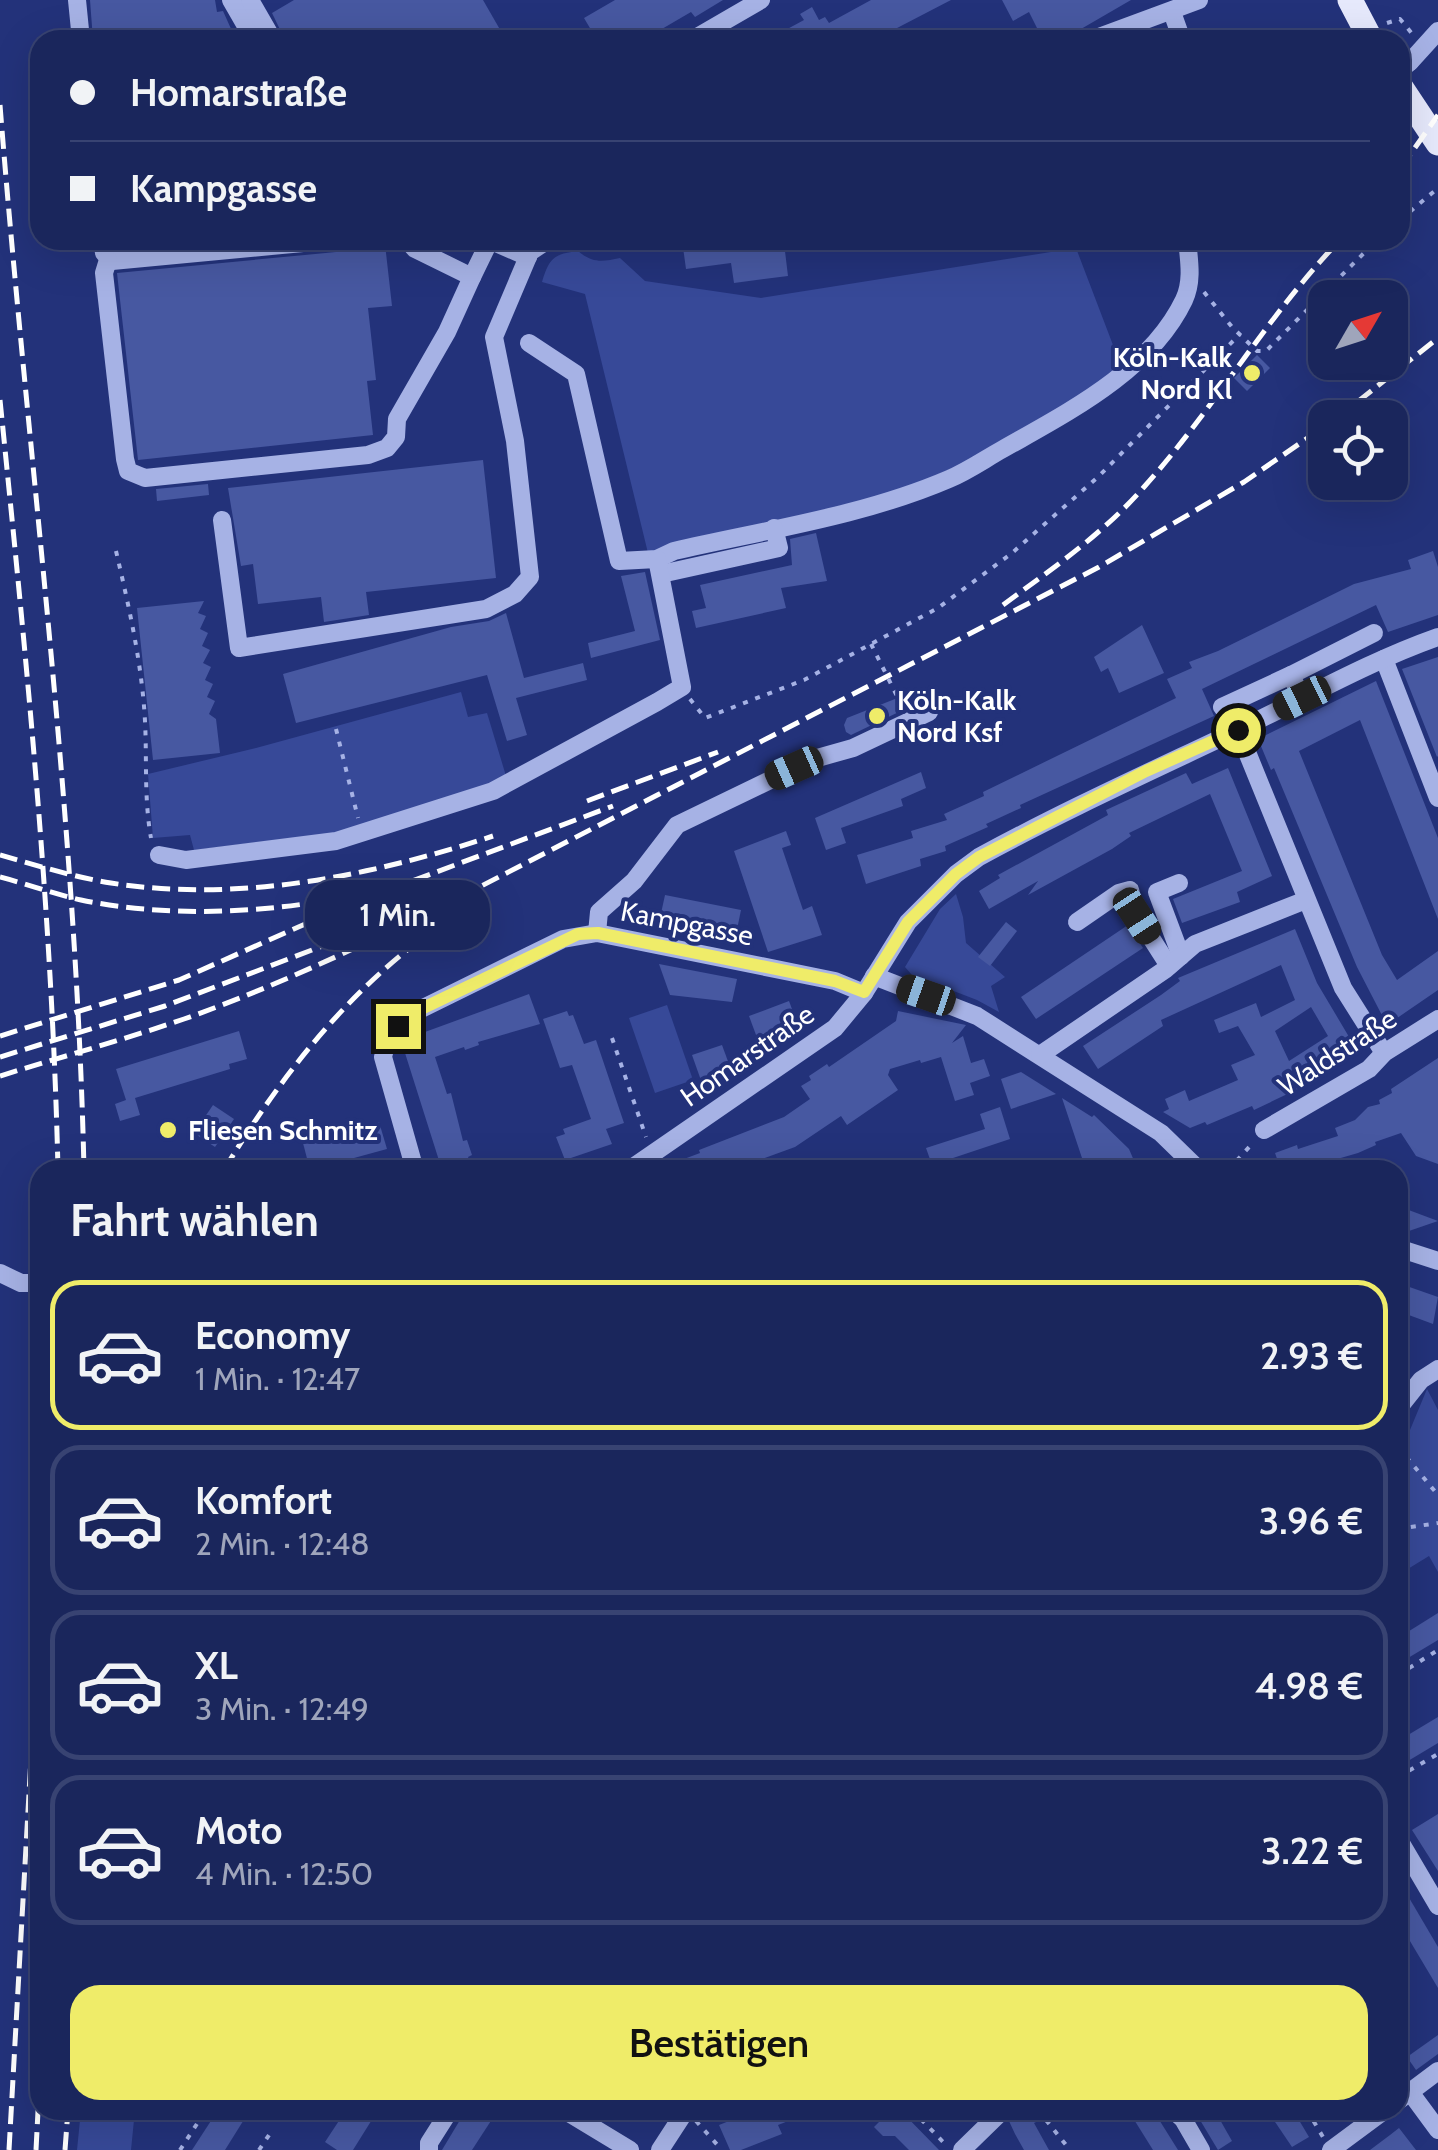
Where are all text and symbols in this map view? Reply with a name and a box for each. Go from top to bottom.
text: Homarstraße [130,69,347,116]
text: Kampgasse [130,165,317,212]
north arrow [1308,280,1408,380]
map controls [1308,280,1408,500]
place label: Köln-Kalk Nord Kl [1113,340,1232,406]
marker: Köln-Kalk Nord Kl [1241,362,1263,384]
button: locate [1308,400,1408,500]
car [1268,671,1336,725]
place label: Köln-Kalk Nord Ksf [897,683,1017,749]
marker: Köln-Kalk Nord Ksf [866,705,888,727]
route start [1216,708,1261,753]
car [760,742,828,794]
callout: 1 Min. [306,881,490,951]
car [1108,883,1166,949]
street label: Kampgasse [618,893,756,953]
text: 1 Min. [359,895,436,934]
car [893,971,959,1019]
street label: Homarstraße [674,997,820,1113]
street label: Waldstraße [1271,1001,1403,1103]
route end [376,1004,421,1049]
place label: Fliesen Schmitz [188,1113,377,1147]
marker: Fliesen Schmitz [157,1119,179,1141]
text: Fahrt wählen [70,1193,319,1247]
icon: car [75,1310,165,1400]
text: Economy [195,1312,350,1359]
text: 2.93 € [1260,1332,1363,1379]
text: 1 Min. · 12:47 [195,1359,360,1398]
icon: car [75,1475,165,1565]
text: Komfort [195,1477,332,1524]
text: 3.96 € [1259,1497,1363,1544]
text: 2 Min. · 12:48 [195,1524,370,1563]
icon: car [75,1640,165,1730]
text: XL [195,1642,238,1689]
text: 4.98 € [1255,1662,1363,1709]
text: 3 Min. · 12:49 [195,1689,369,1728]
icon: car [75,1805,165,1895]
text: Moto [195,1807,282,1854]
text: 3.22 € [1261,1827,1363,1874]
text: 4 Min. · 12:50 [195,1854,373,1893]
button: Bestätigen [70,1985,1368,2100]

